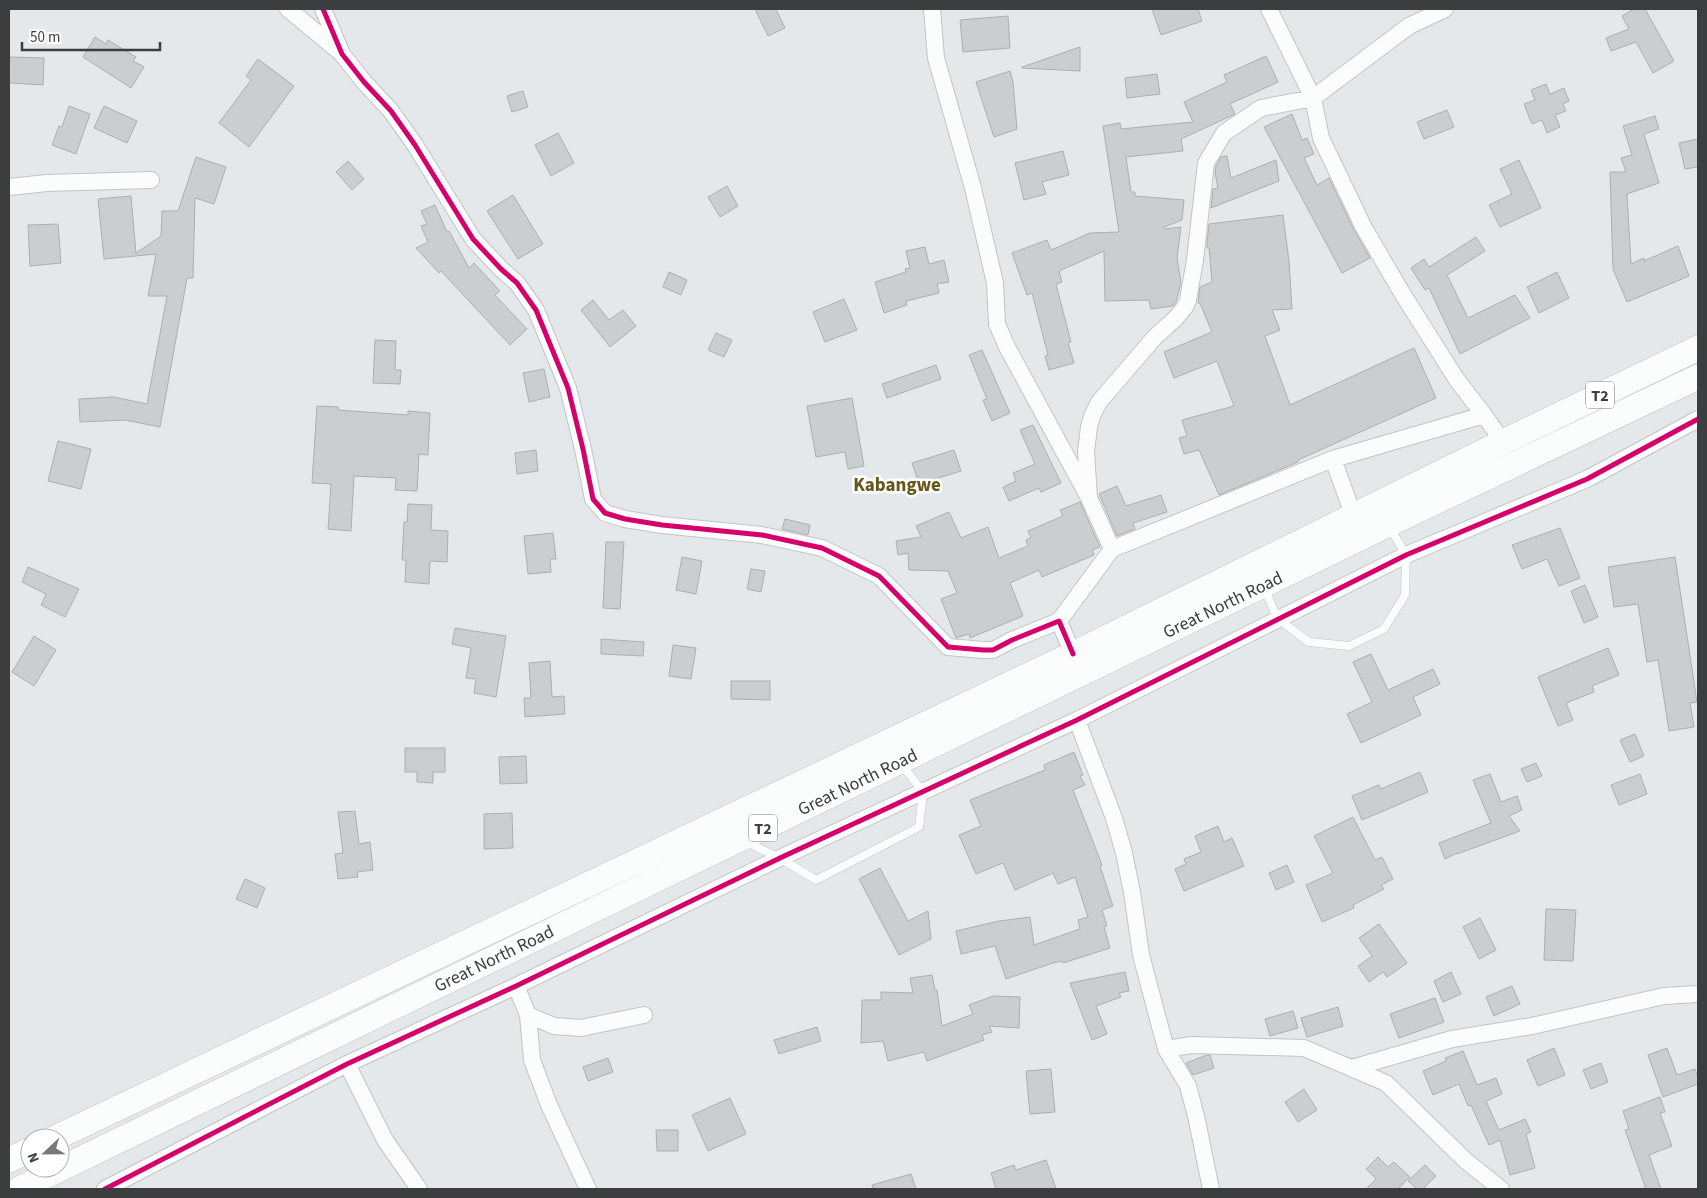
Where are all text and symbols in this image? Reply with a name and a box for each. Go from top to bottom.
scale bar [22,20,160,52]
text: 50 m [30,27,60,48]
road number: T2 [1586,382,1614,408]
district label: Kabangwe [853,472,941,499]
street label: Great North Road [1159,565,1287,645]
street label: Great North Road [794,743,922,822]
road number: T2 [749,814,777,841]
street label: Great North Road [430,919,558,999]
north arrow [20,1128,70,1178]
text: N [23,1149,45,1166]

